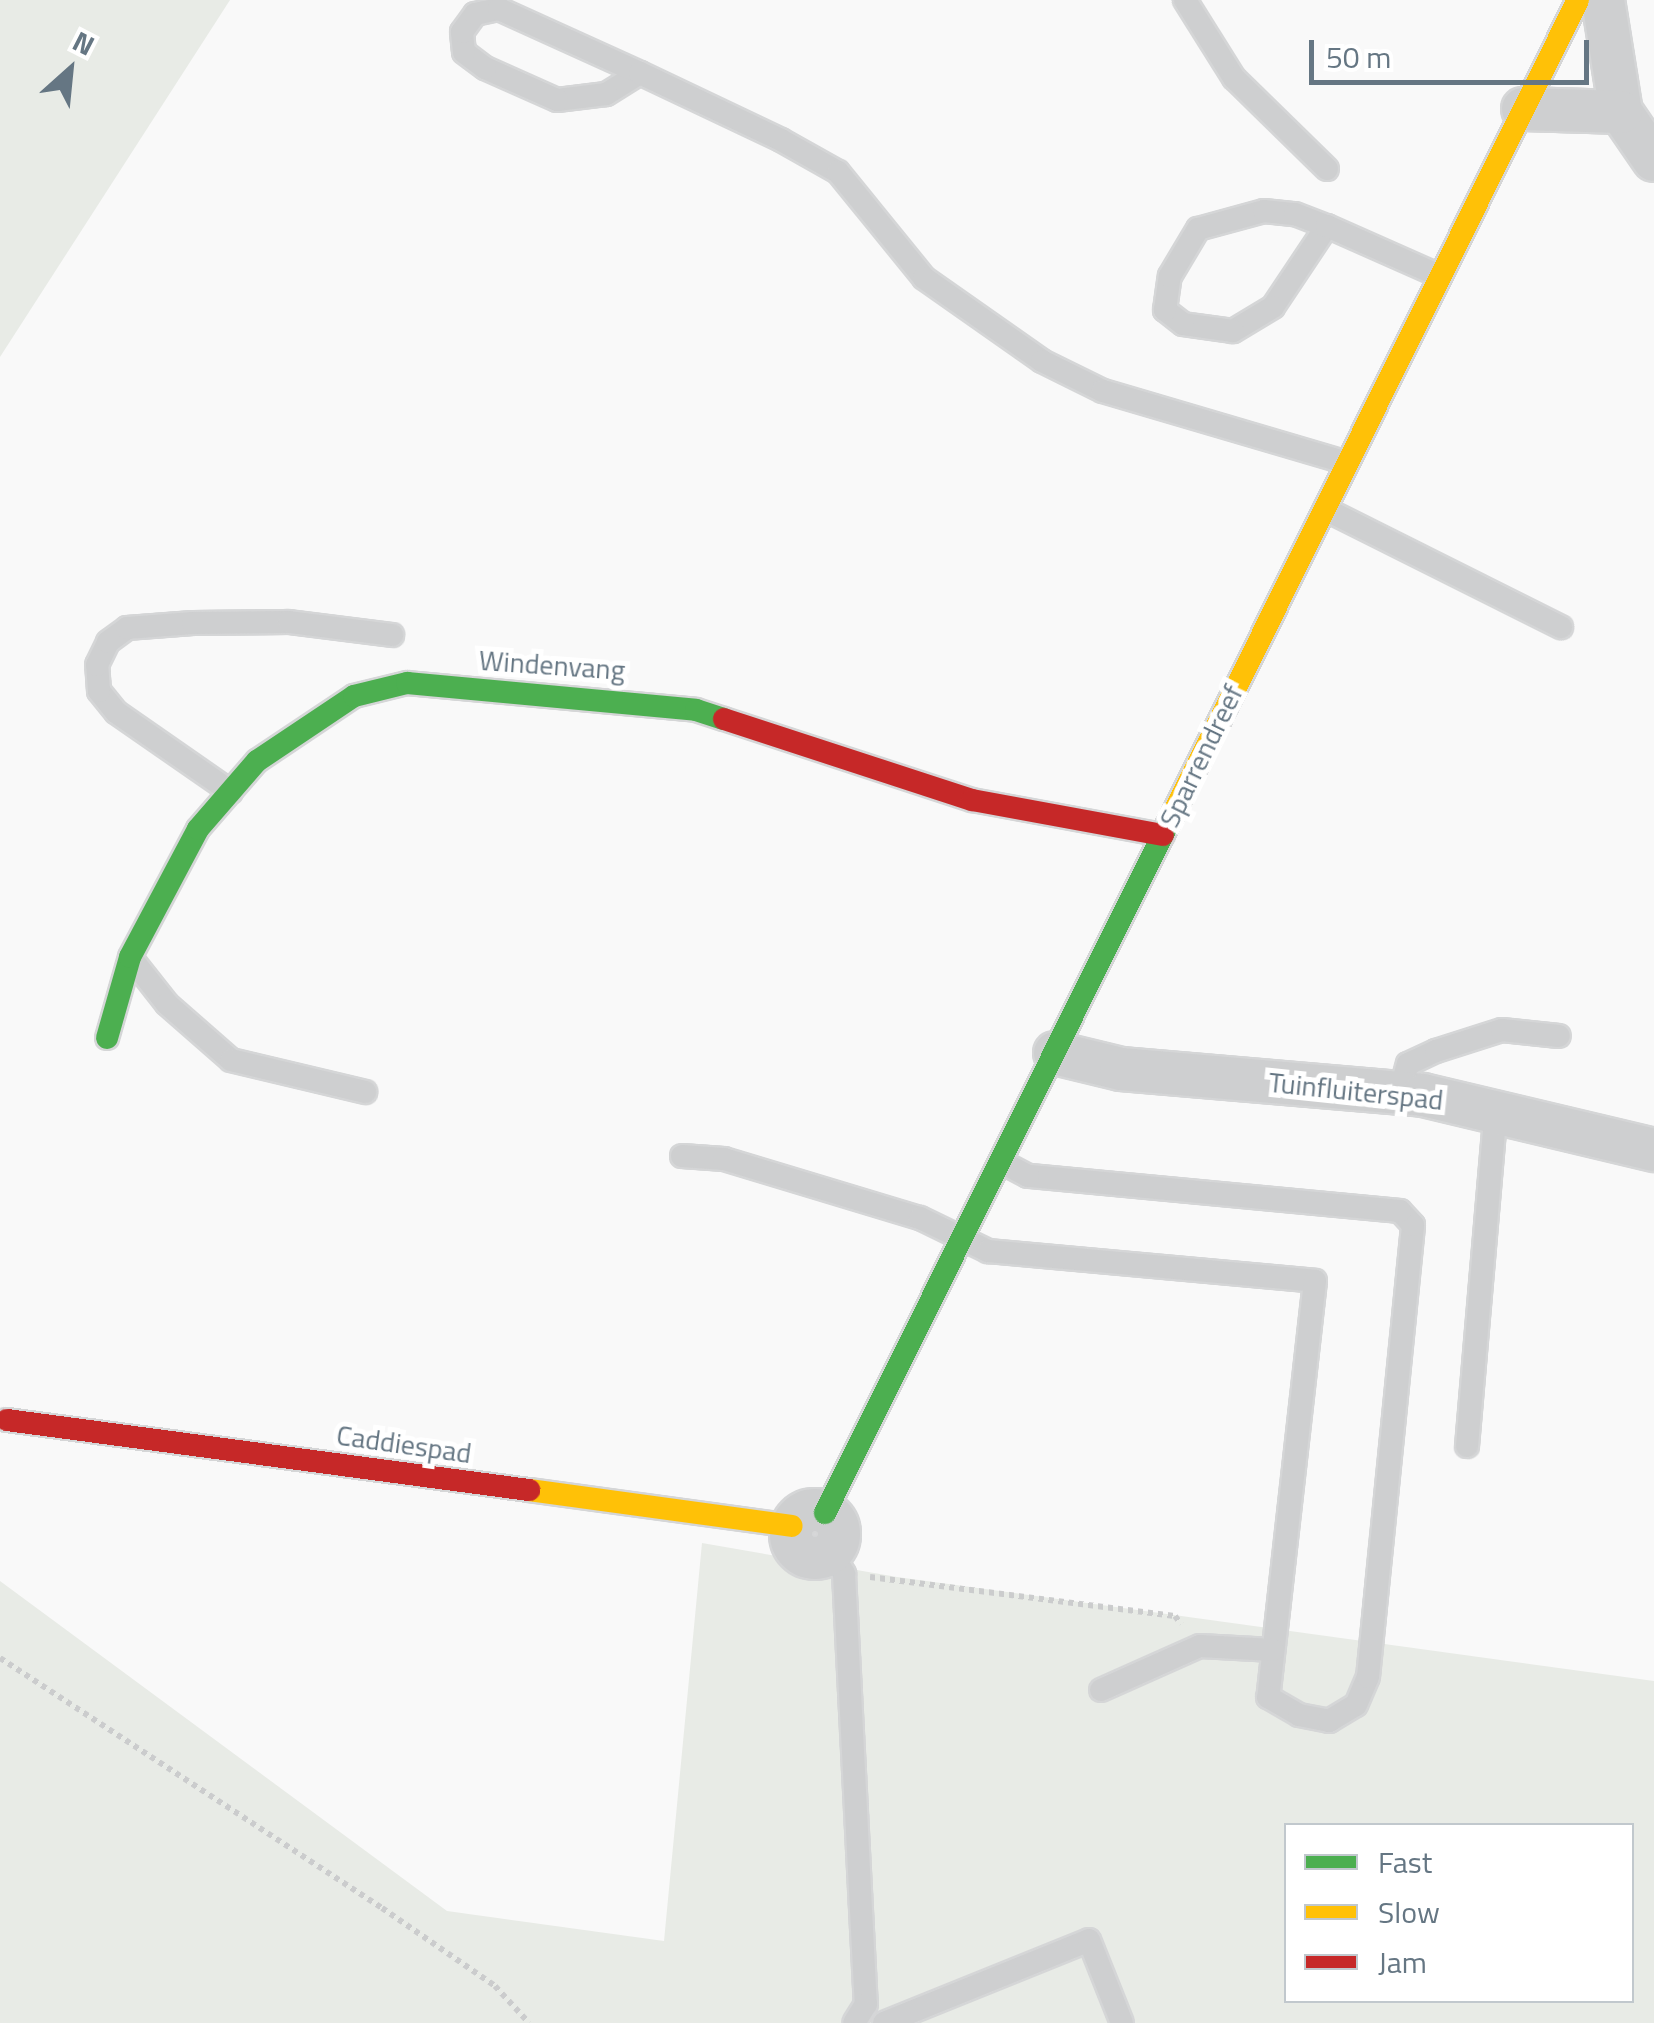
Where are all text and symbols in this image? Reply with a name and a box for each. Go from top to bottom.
text: N [65,19,102,66]
north arrow [20,20,120,120]
scale bar [1314,20,1594,82]
text: 50 m [1326,34,1391,80]
street label: Windenvang [478,643,626,687]
street label: Sparrendreef [1152,679,1250,833]
street label: Tuinfluiterspad [1267,1065,1445,1117]
street label: Caddiespad [334,1418,474,1470]
legend [1284,1823,1634,2003]
text: Fast [1378,1839,1432,1885]
text: Slow [1378,1889,1440,1935]
text: Jam [1378,1939,1427,1985]

